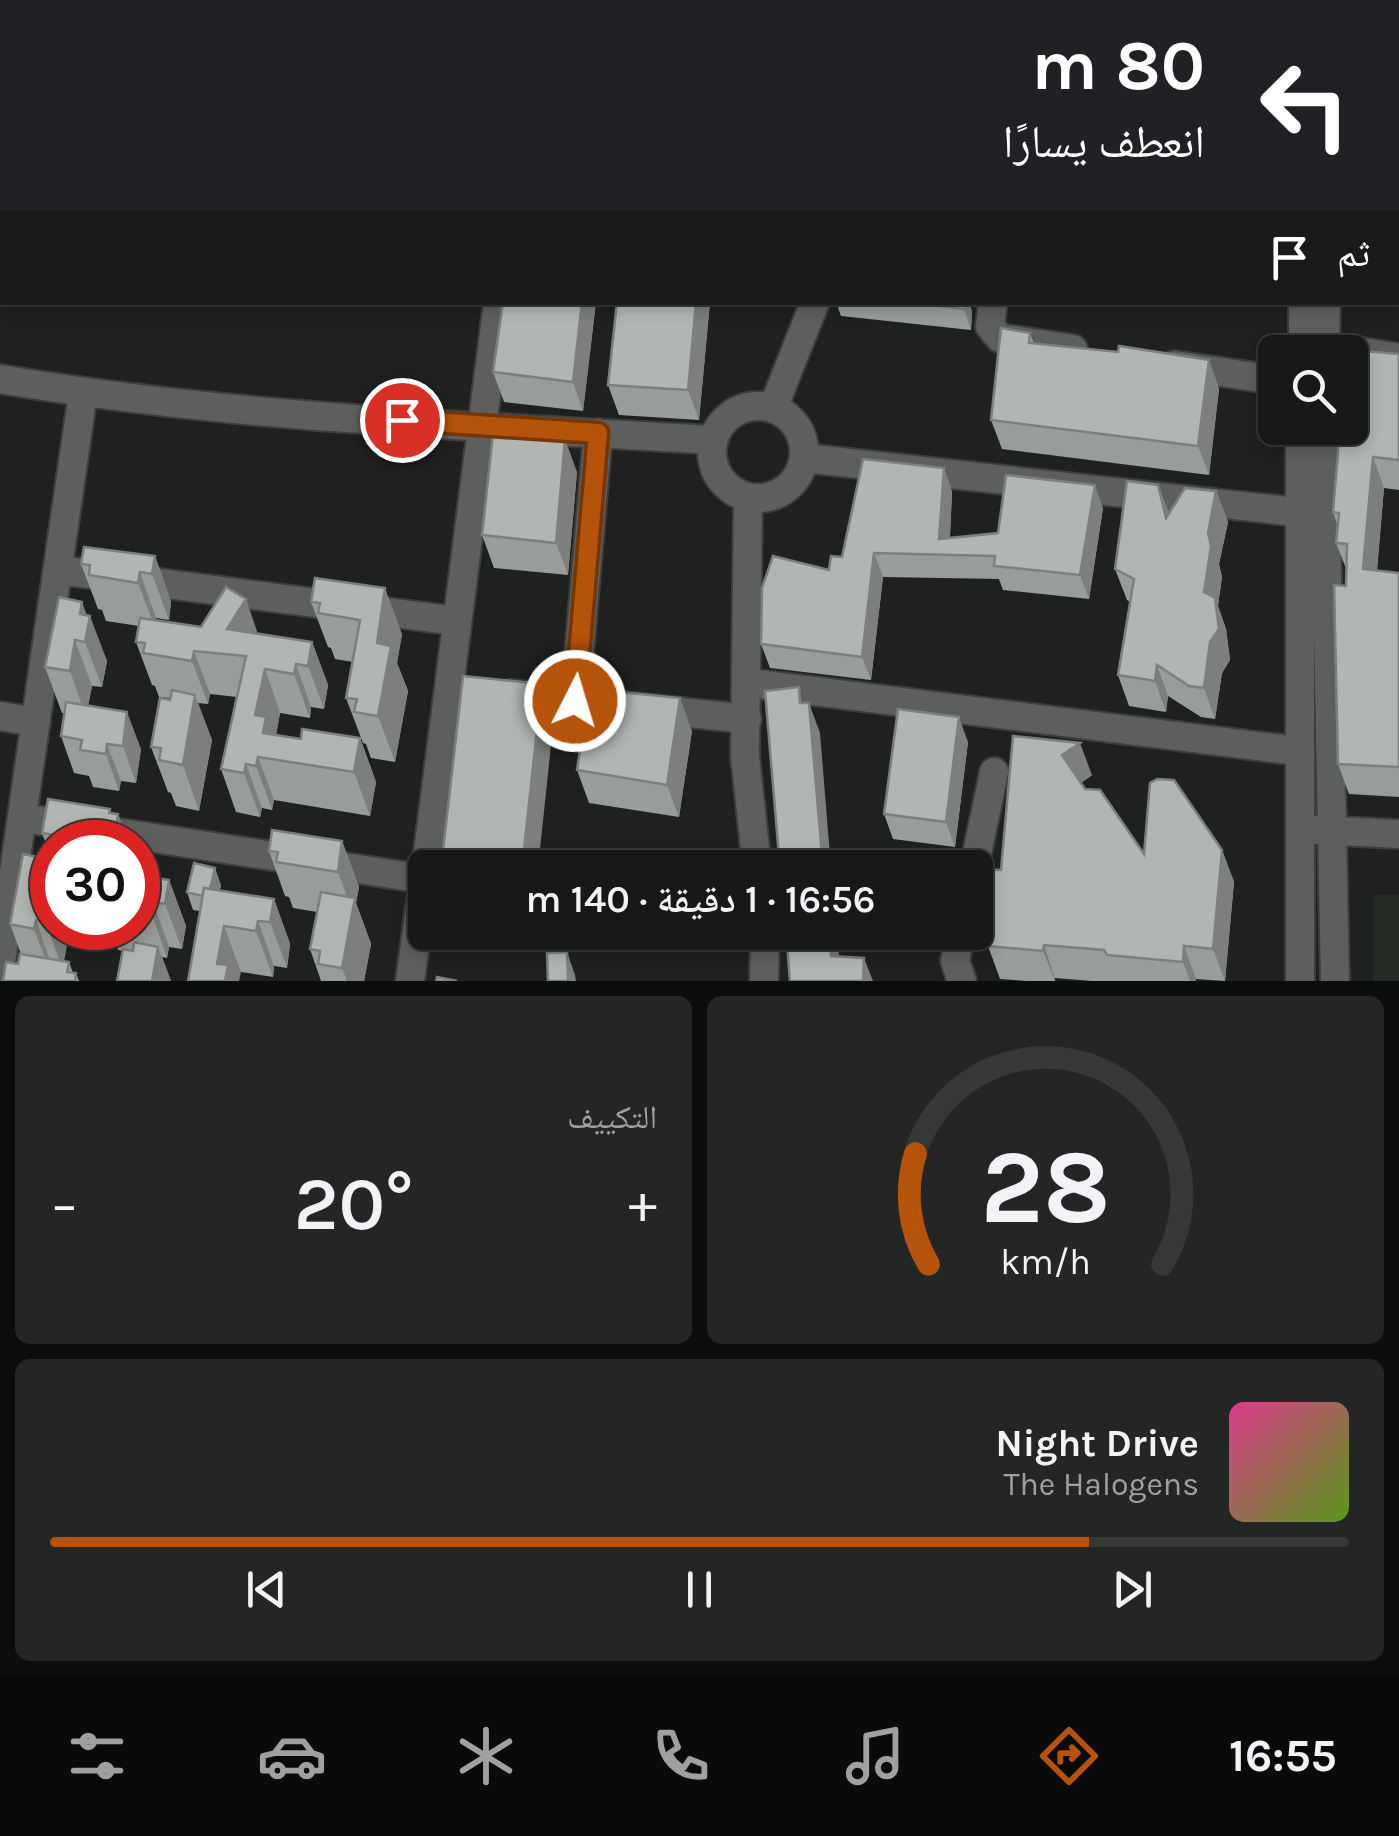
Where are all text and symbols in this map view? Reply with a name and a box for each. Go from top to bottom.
text: 80 m [1031,25,1205,107]
icon: left [1240,40,1370,170]
text: انعطف يسارًا [1003,116,1205,168]
icon: arrive [1262,230,1317,285]
text: ثم [1337,231,1370,276]
map controls [1258,335,1368,445]
button: search [1258,335,1368,445]
pin [360,378,445,463]
icon: arrive [375,393,430,448]
position arrow [523,649,627,753]
speed limit sign: 30 [30,820,160,950]
text: 16:56 · 1 دقيقة · 140 m [525,877,876,922]
text: التكييف [567,1099,657,1136]
text: 28 [980,1127,1111,1248]
text: 20° [294,1160,413,1248]
text: − [50,1172,79,1236]
text: + [628,1172,657,1236]
text: km/h [1000,1241,1091,1283]
text: Night Drive [996,1421,1199,1466]
text: The Halogens [1004,1466,1199,1503]
icon: previous [239,1562,294,1617]
icon: pause [672,1562,727,1617]
icon: next [1105,1562,1160,1617]
icon: filters [62,1721,132,1791]
icon: car [257,1721,327,1791]
icon: climate [451,1721,521,1791]
icon: phone [646,1721,716,1791]
icon: music [840,1721,910,1791]
icon: directions [1034,1721,1104,1791]
text: 16:55 [1229,1730,1337,1782]

